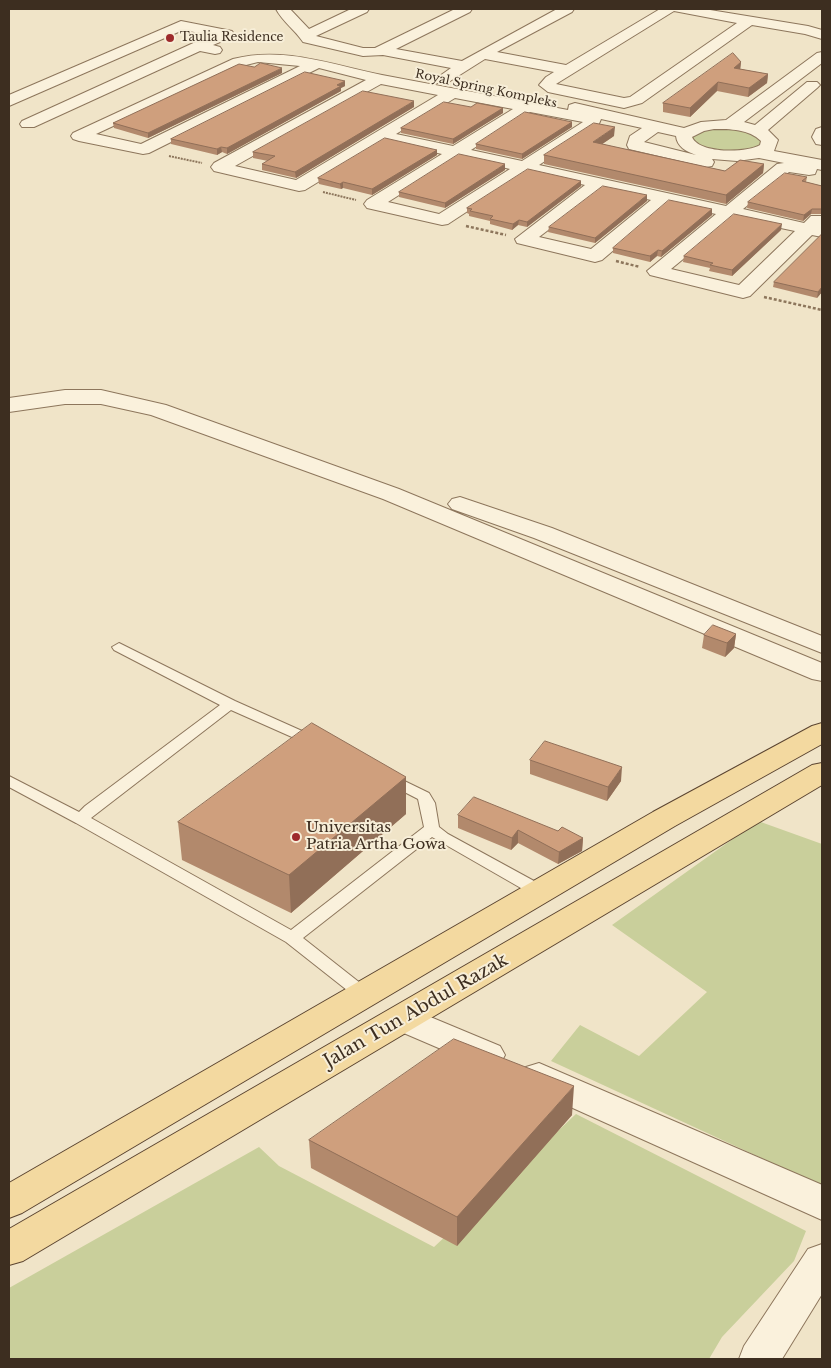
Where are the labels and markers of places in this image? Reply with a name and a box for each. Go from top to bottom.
place label: Taulia Residence [180,31,283,45]
marker: Taulia Residence [164,32,176,44]
place label: Universitas Patria Artha Gowa [306,819,446,854]
marker: Universitas Patria Artha Gowa [290,831,302,843]

